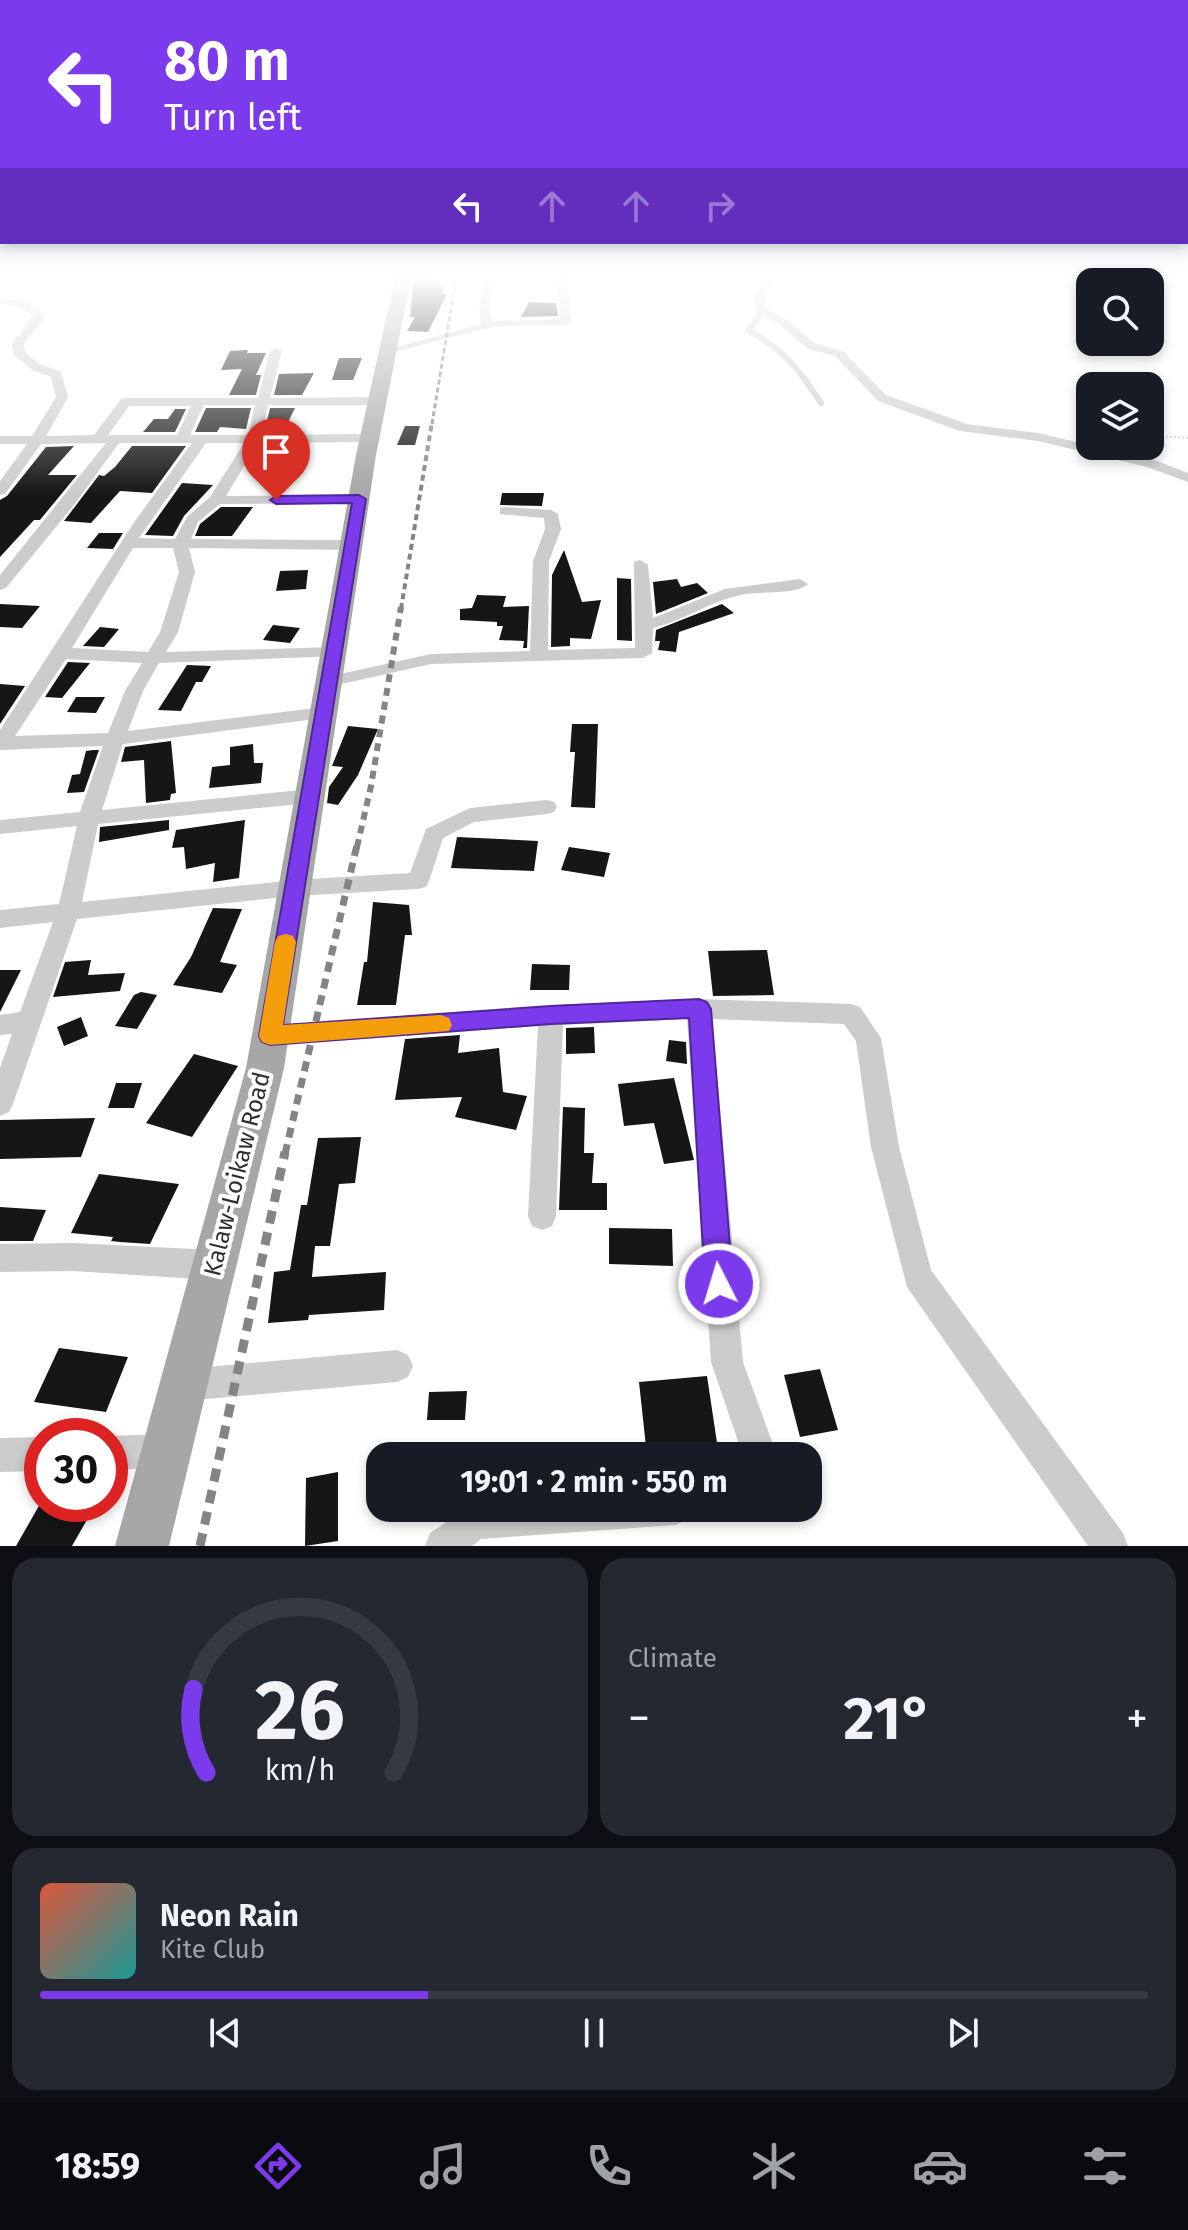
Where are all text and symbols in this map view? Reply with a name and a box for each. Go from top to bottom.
text: 80 m [164,28,290,95]
icon: left [32,32,136,136]
text: Turn left [164,96,302,140]
icon: left [446,184,490,228]
icon: ahead [530,184,574,228]
icon: ahead [614,184,658,228]
icon: right [698,184,742,228]
map controls [1076,268,1164,460]
button: search [1076,268,1164,356]
button: layers [1076,372,1164,460]
pin [242,418,310,500]
icon: arrive [254,430,298,474]
street label: Kalaw-Loikaw Road [198,1069,276,1279]
position arrow [677,1242,761,1326]
speed limit sign: 30 [24,1418,128,1522]
text: 19:01 · 2 min · 550 m [460,1464,728,1500]
text: Climate [628,1643,717,1674]
text: 26 [255,1661,345,1761]
text: 21° [844,1683,932,1755]
text: − [628,1692,650,1745]
text: + [1126,1692,1148,1745]
text: km/h [265,1753,335,1788]
text: Neon Rain [160,1898,299,1934]
text: Kite Club [160,1934,265,1965]
icon: previous [203,2011,247,2055]
icon: pause [572,2011,616,2055]
icon: next [941,2011,985,2055]
icon: directions [250,2138,306,2194]
icon: music [415,2138,471,2194]
icon: phone [581,2138,637,2194]
icon: climate [746,2138,802,2194]
icon: car [912,2138,968,2194]
icon: filters [1077,2138,1133,2194]
text: 18:59 [55,2144,140,2188]

